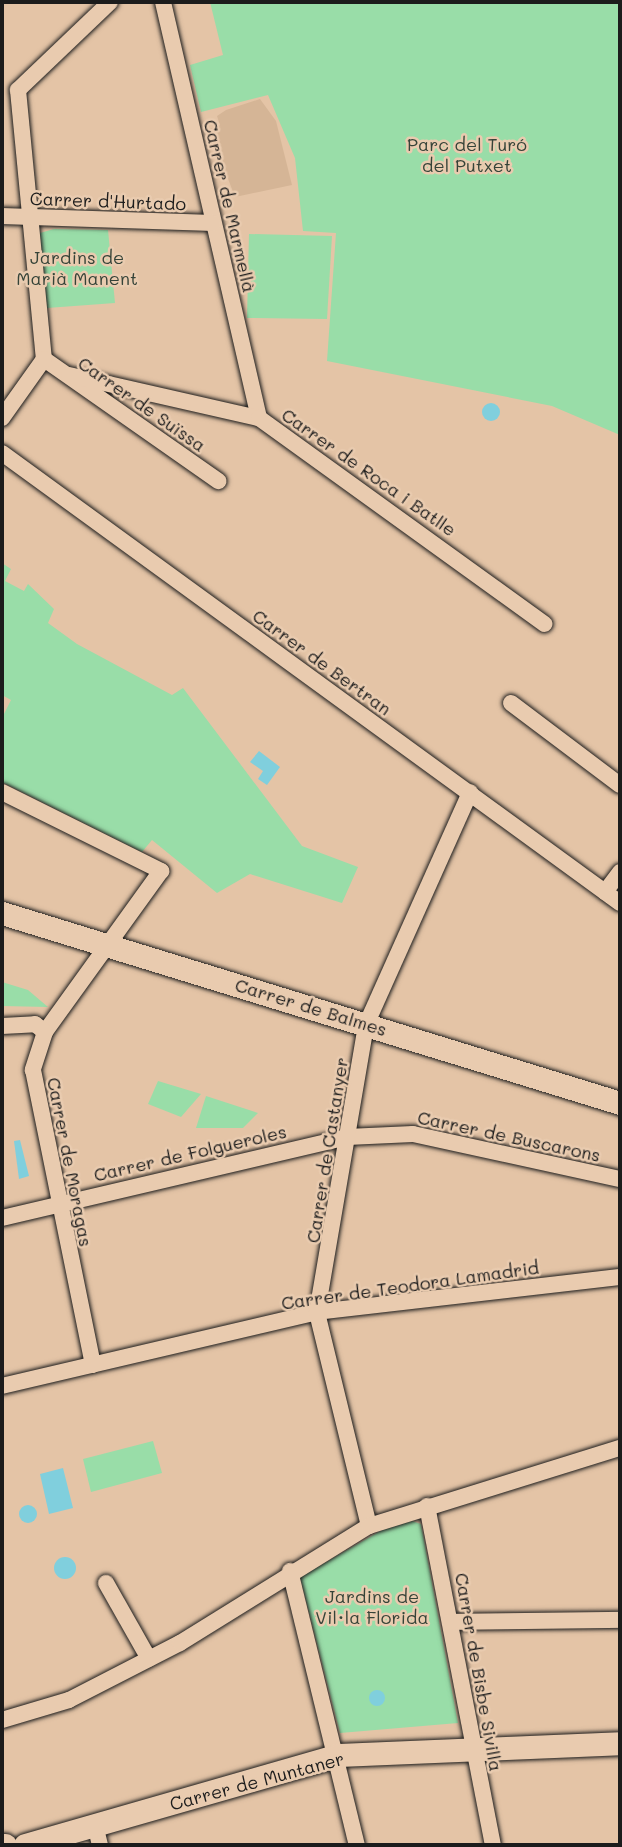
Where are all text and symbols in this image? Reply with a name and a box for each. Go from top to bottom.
street label: Carrer de Marmellà [200,117,260,295]
park label: Parc del Turó del Putxet [407,134,527,176]
street label: Carrer d'Hurtado [29,187,187,215]
park label: Jardins de Marià Manent [16,247,138,290]
street label: Carrer de Suïssa [74,352,210,456]
street label: Carrer de Roca i Batlle [278,404,460,540]
street label: Carrer de Bertran [249,605,395,719]
street label: Carrer de Balmes [233,974,389,1040]
street label: Carrer de Castanyer [302,1056,352,1244]
street label: Carrer de Moragas [43,1075,97,1249]
street label: Carrer de Buscarons [416,1106,602,1166]
street label: Carrer de Folgueroles [92,1120,288,1186]
street label: Carrer de Teodora Lamadrid [280,1256,540,1314]
street label: Carrer de Bisbe Sivilla [451,1571,507,1773]
park label: Jardins de Vil·la Florida [315,1586,429,1628]
street label: Carrer de Muntaner [167,1747,347,1815]

